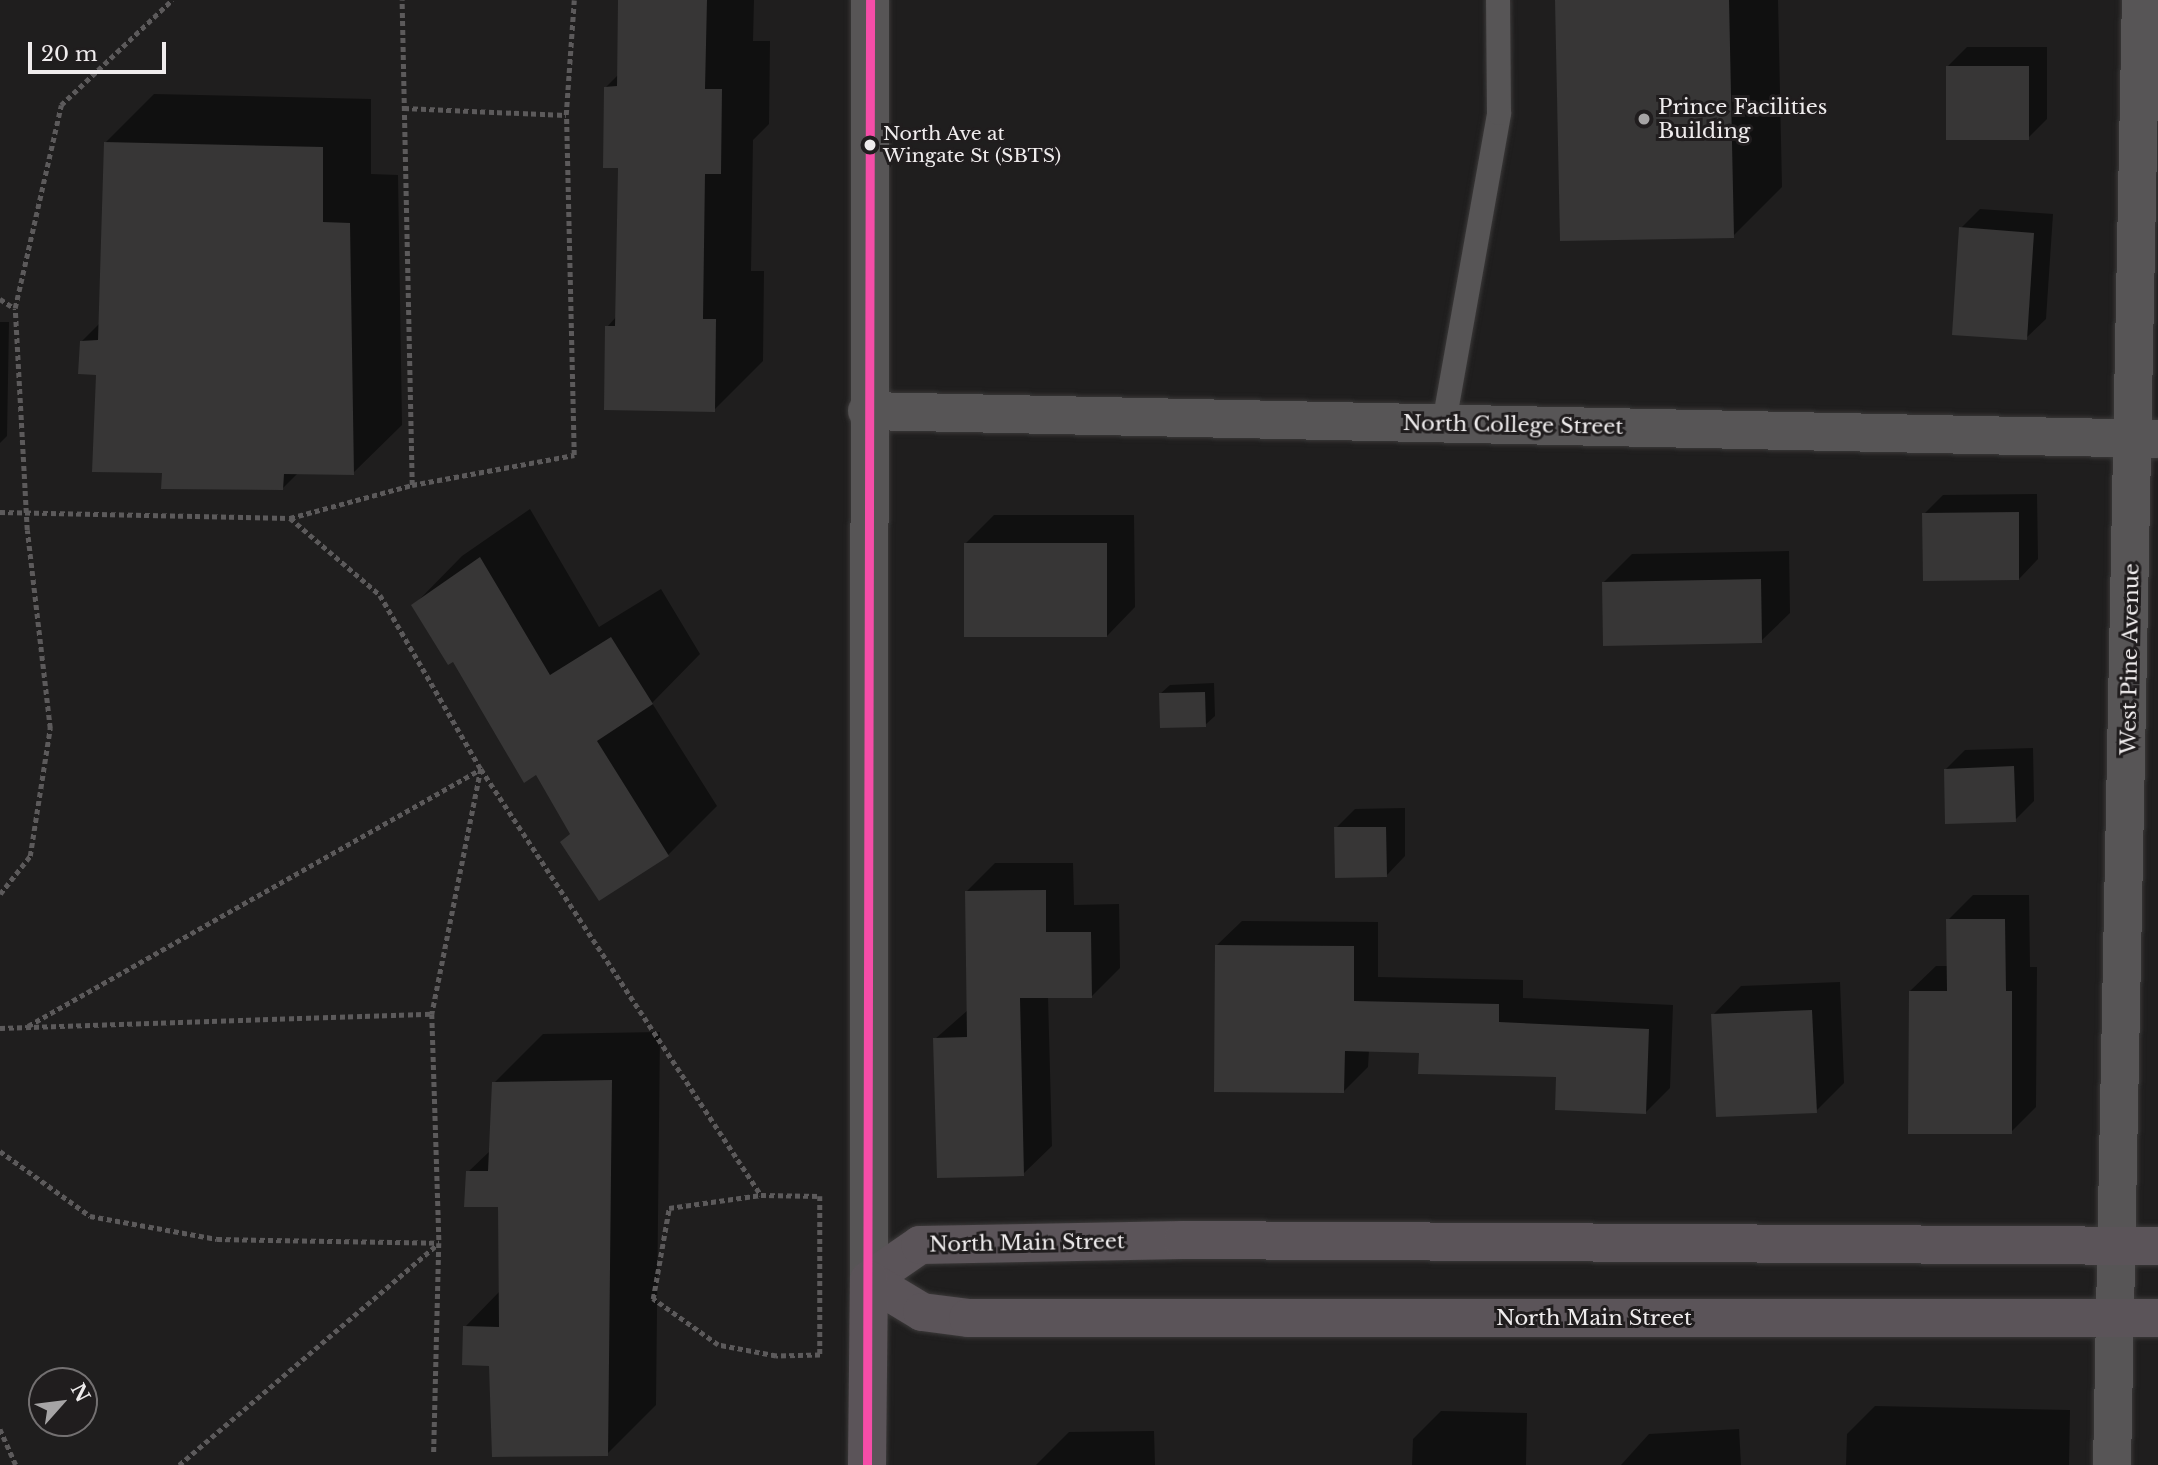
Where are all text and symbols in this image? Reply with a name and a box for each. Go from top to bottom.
scale bar [32,28,170,72]
text: 20 m [41,41,98,67]
place label: Prince Facilities Building [1658,94,1827,144]
marker: Prince Facilities Building [1636,111,1652,127]
place label: North Ave at Wingate St (SBTS) [883,123,1061,167]
marker: North Ave at Wingate St (SBTS) [863,138,877,152]
street label: North College Street [1403,410,1623,440]
street label: West Pine Avenue [2116,562,2144,756]
street label: North Main Street [929,1229,1125,1257]
street label: North Main Street [1496,1305,1692,1331]
north arrow [28,1367,98,1437]
text: N [66,1380,95,1406]

